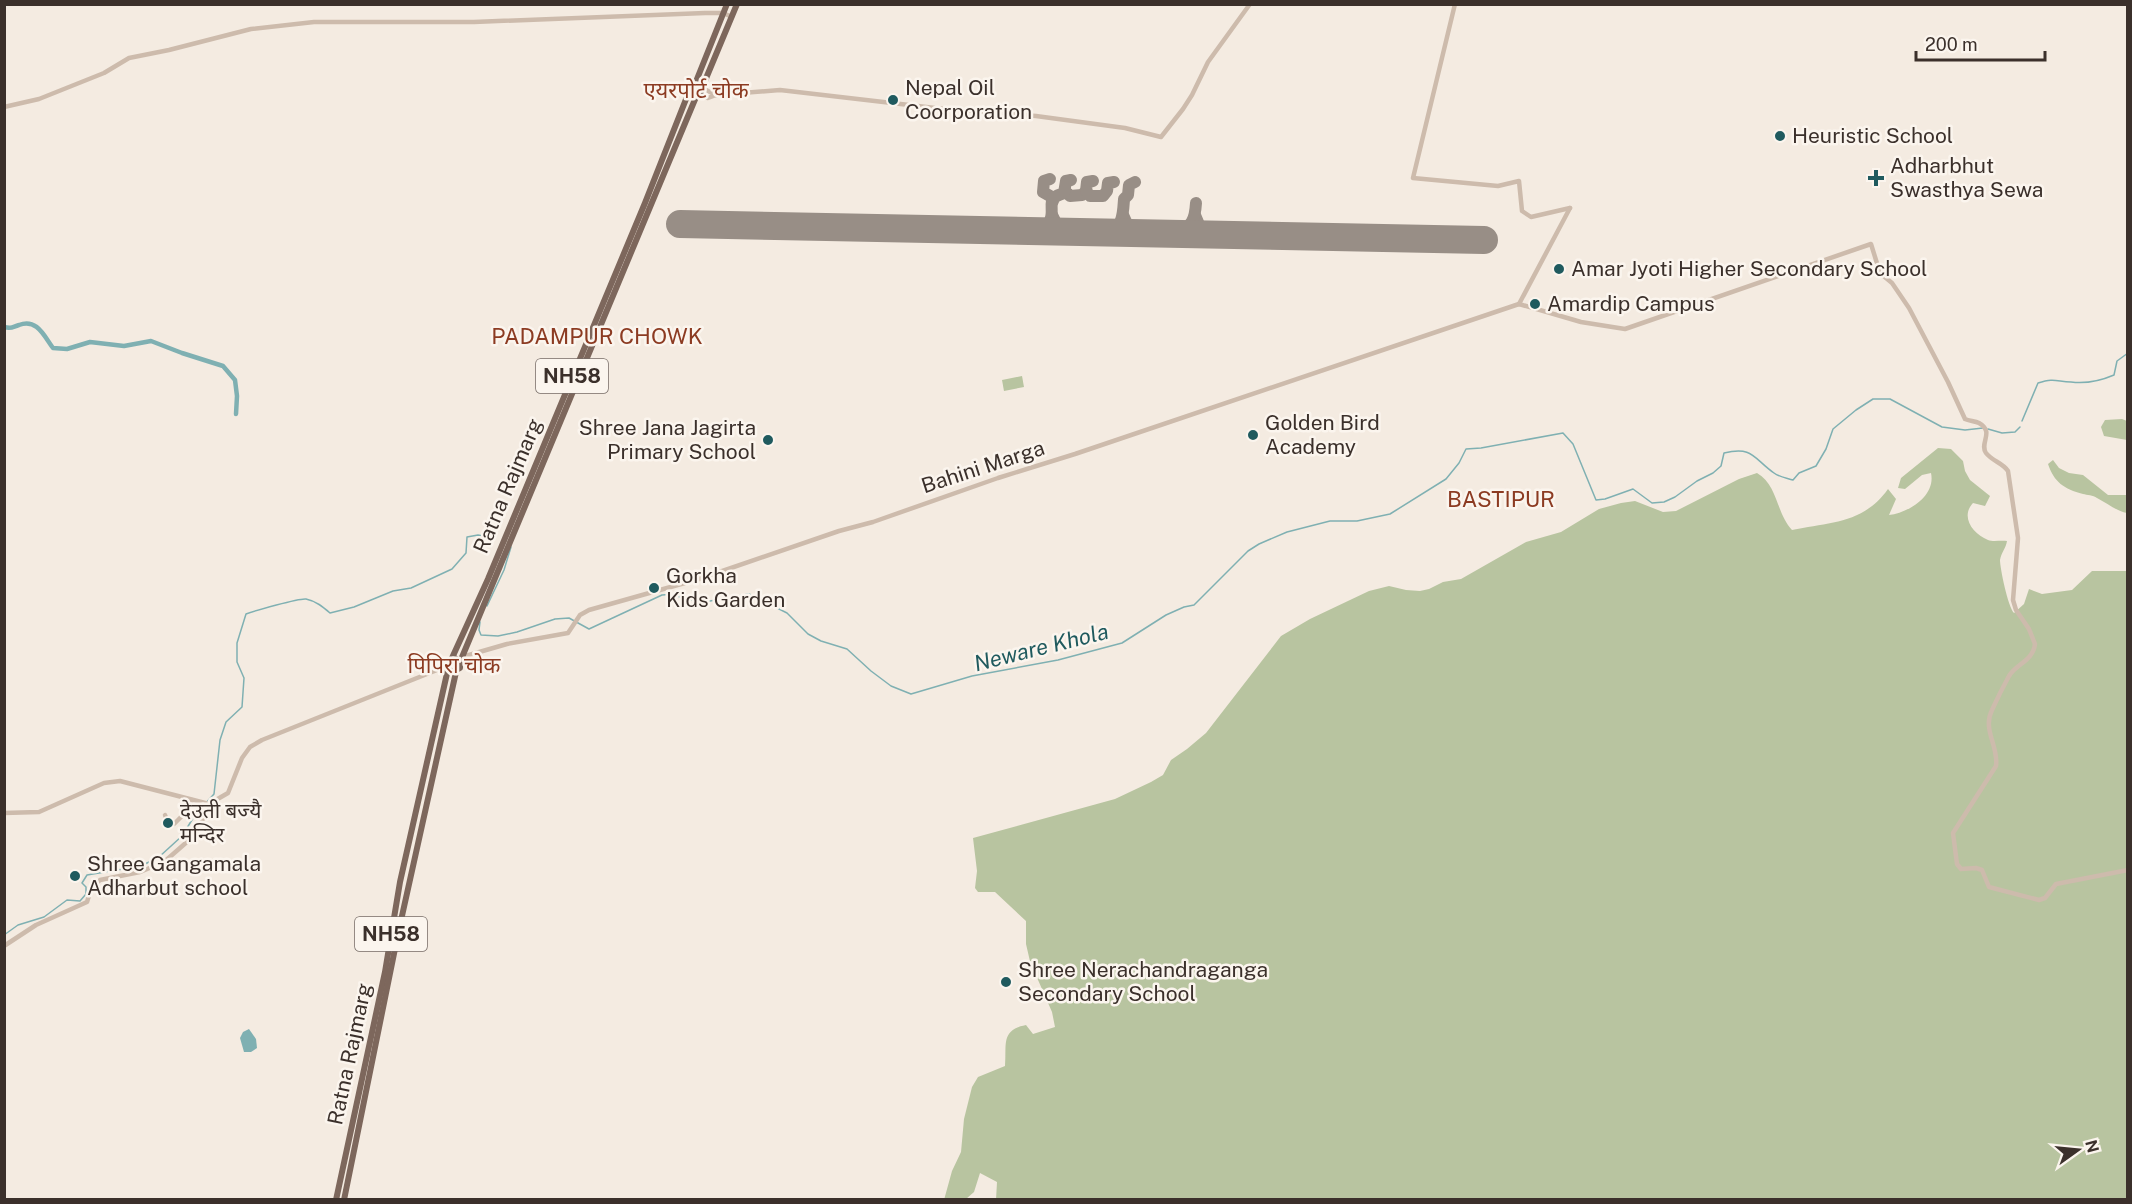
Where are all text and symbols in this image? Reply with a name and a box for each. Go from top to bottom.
scale bar [1916,24,2045,62]
text: 200 m [1925,34,1978,55]
place label: Nepal Oil Coorporation [905,75,1032,124]
district label: एयरपोर्ट चोक [643,77,750,103]
marker: Nepal Oil Coorporation [886,93,900,107]
place label: Heuristic School [1792,123,1953,148]
marker: Heuristic School [1773,129,1787,143]
place label: Adharbhut Swasthya Sewa [1890,153,2043,202]
marker: Adharbhut Swasthya Sewa [1867,169,1885,187]
place label: Amar Jyoti Higher Secondary School [1571,256,1927,281]
marker: Amar Jyoti Higher Secondary School [1552,262,1566,276]
place label: Amardip Campus [1547,291,1715,316]
marker: Amardip Campus [1528,297,1542,311]
district label: PADAMPUR CHOWK [491,323,703,349]
road number: NH58 [536,359,608,393]
place label: Golden Bird Academy [1265,410,1380,459]
street label: Ratna Rajmarg [468,415,547,557]
place label: Shree Jana Jagirta Primary School [579,415,756,464]
marker: Golden Bird Academy [1246,428,1260,442]
marker: Shree Jana Jagirta Primary School [761,433,775,447]
street label: Bahini Marga [918,435,1048,498]
district label: BASTIPUR [1447,486,1555,512]
place label: Gorkha Kids Garden [666,563,785,612]
marker: Gorkha Kids Garden [647,581,661,595]
water label: Neware Khola [971,618,1111,676]
district label: पिपिरा चोक [408,652,502,678]
place label: देउती बज्यै मन्दिर [180,798,262,847]
marker: देउती बज्यै मन्दिर [161,816,175,830]
place label: Shree Gangamala Adharbut school [87,851,261,900]
marker: Shree Gangamala Adharbut school [68,869,82,883]
road number: NH58 [355,917,427,951]
place label: Shree Nerachandraganga Secondary School [1018,957,1268,1006]
marker: Shree Nerachandraganga Secondary School [999,975,1013,989]
street label: Ratna Rajmarg [322,981,377,1127]
north arrow [2048,1120,2108,1180]
text: N [2081,1138,2103,1155]

